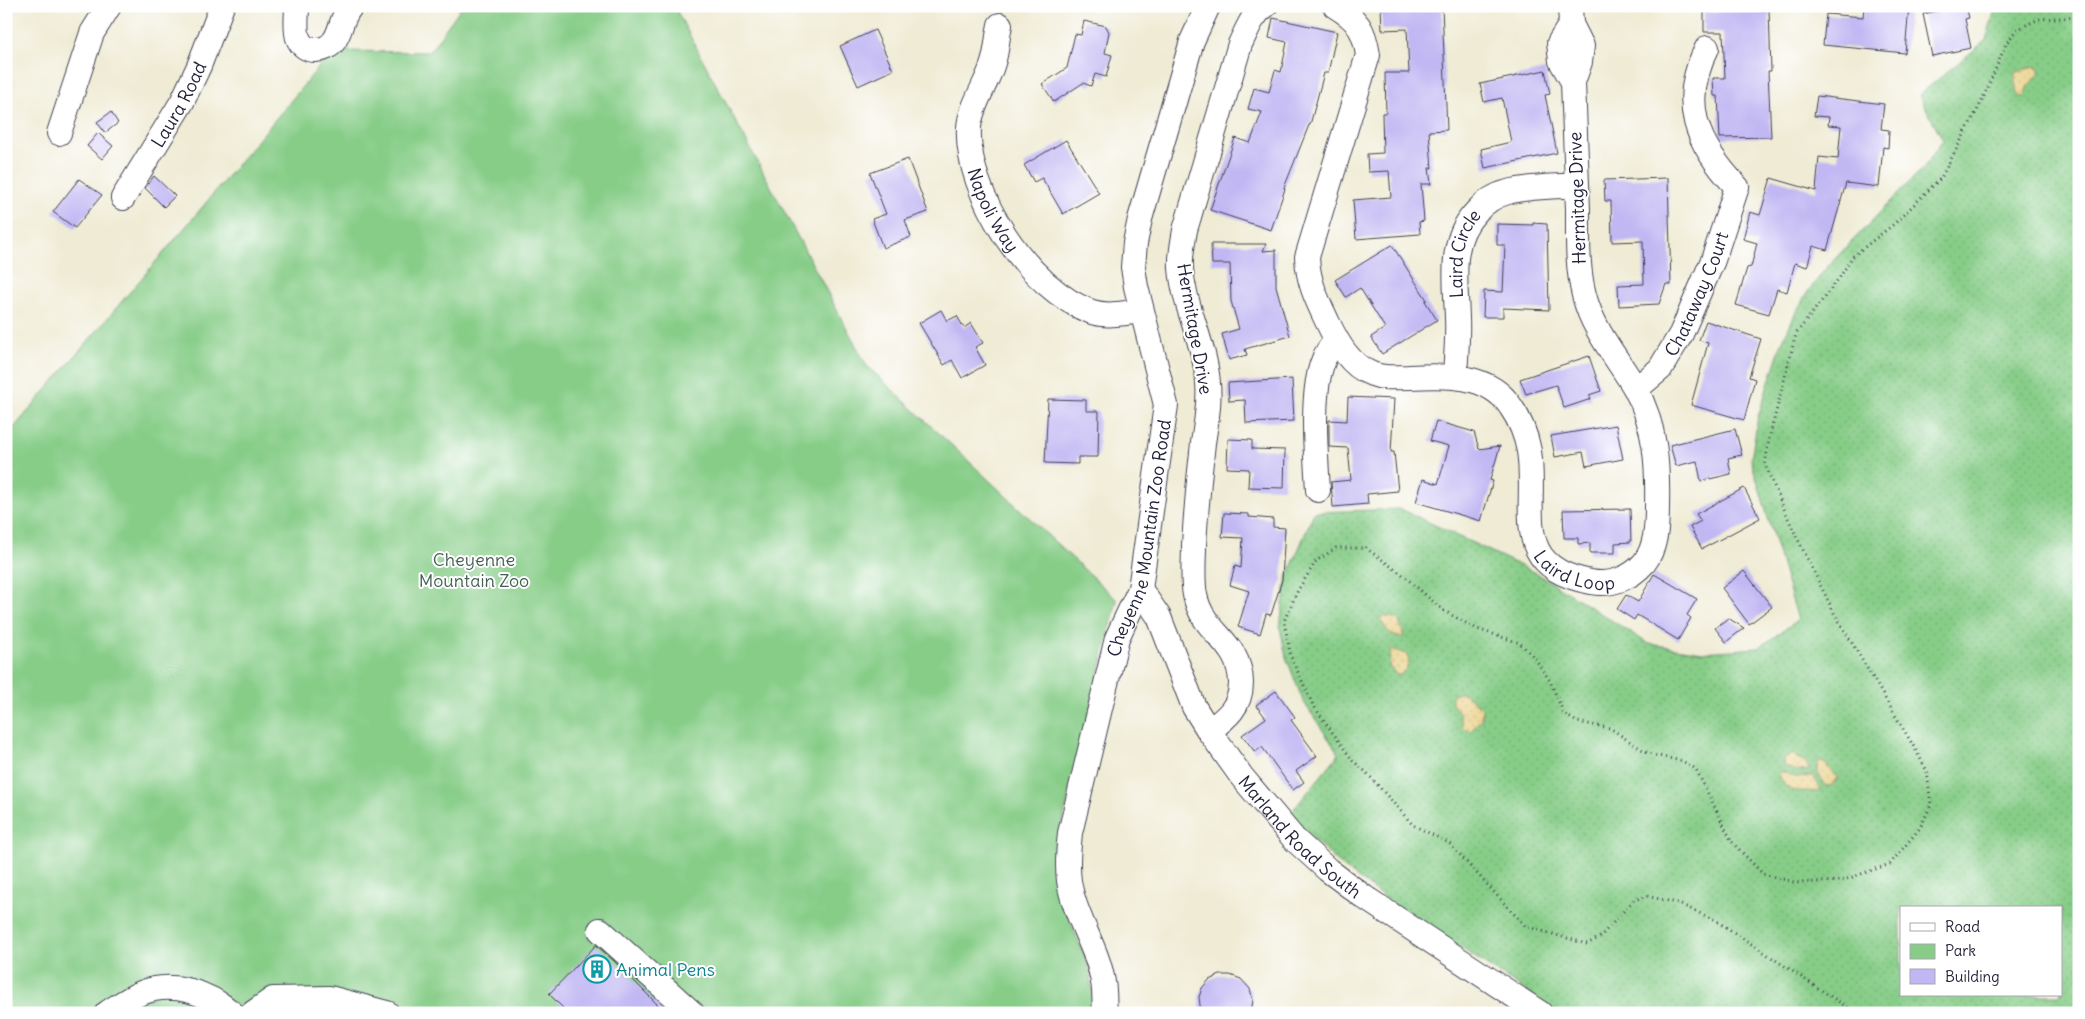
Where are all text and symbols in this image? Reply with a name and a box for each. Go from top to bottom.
street label: Laura Road [146,57,211,151]
street label: Hermitage Drive [1563,131,1591,265]
street label: Napoli Way [963,165,1024,257]
street label: Laird Circle [1444,204,1485,299]
street label: Chataway Court [1659,229,1733,360]
street label: Hermitage Drive [1172,262,1218,396]
street label: Cheyenne Mountain Zoo Road [1101,417,1175,659]
street label: Laird Loop [1529,545,1616,595]
park label: Cheyenne Mountain Zoo [419,548,529,592]
street label: Marland Road South [1234,770,1366,903]
legend [1900,906,2062,996]
text: Road [1945,917,1980,936]
text: Park [1945,941,1976,960]
building icon: Animal Pens [582,954,612,984]
place label: Animal Pens [616,958,715,981]
text: Building [1945,967,2000,986]

